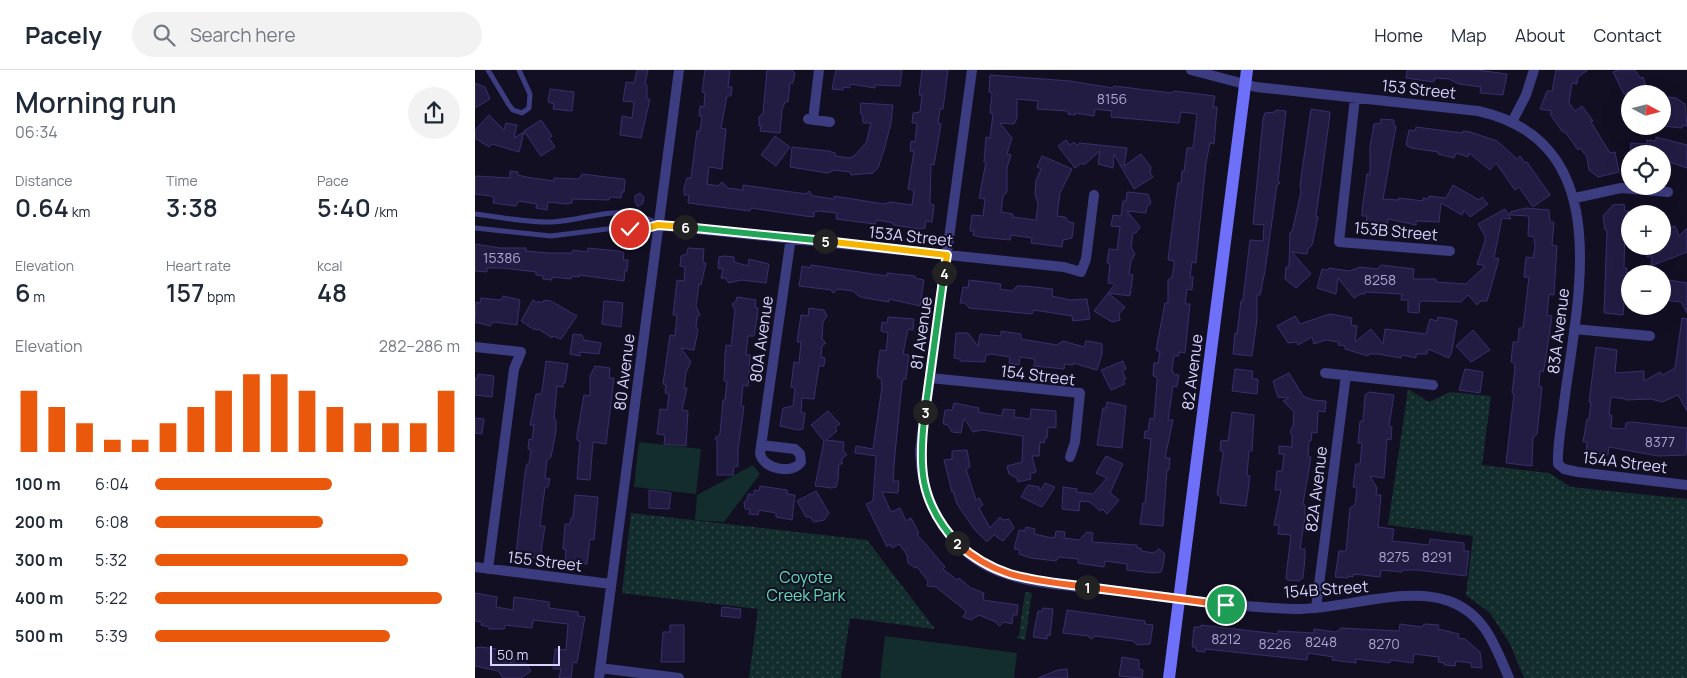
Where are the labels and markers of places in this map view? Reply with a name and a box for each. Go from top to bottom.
pin [609,208,651,250]
pin: 6 [673,214,697,240]
pin: 5 [813,228,837,254]
pin: 4 [931,260,957,286]
pin: 3 [913,400,937,424]
pin: 2 [945,530,969,556]
pin: 1 [1075,574,1099,600]
pin [1205,584,1247,626]

